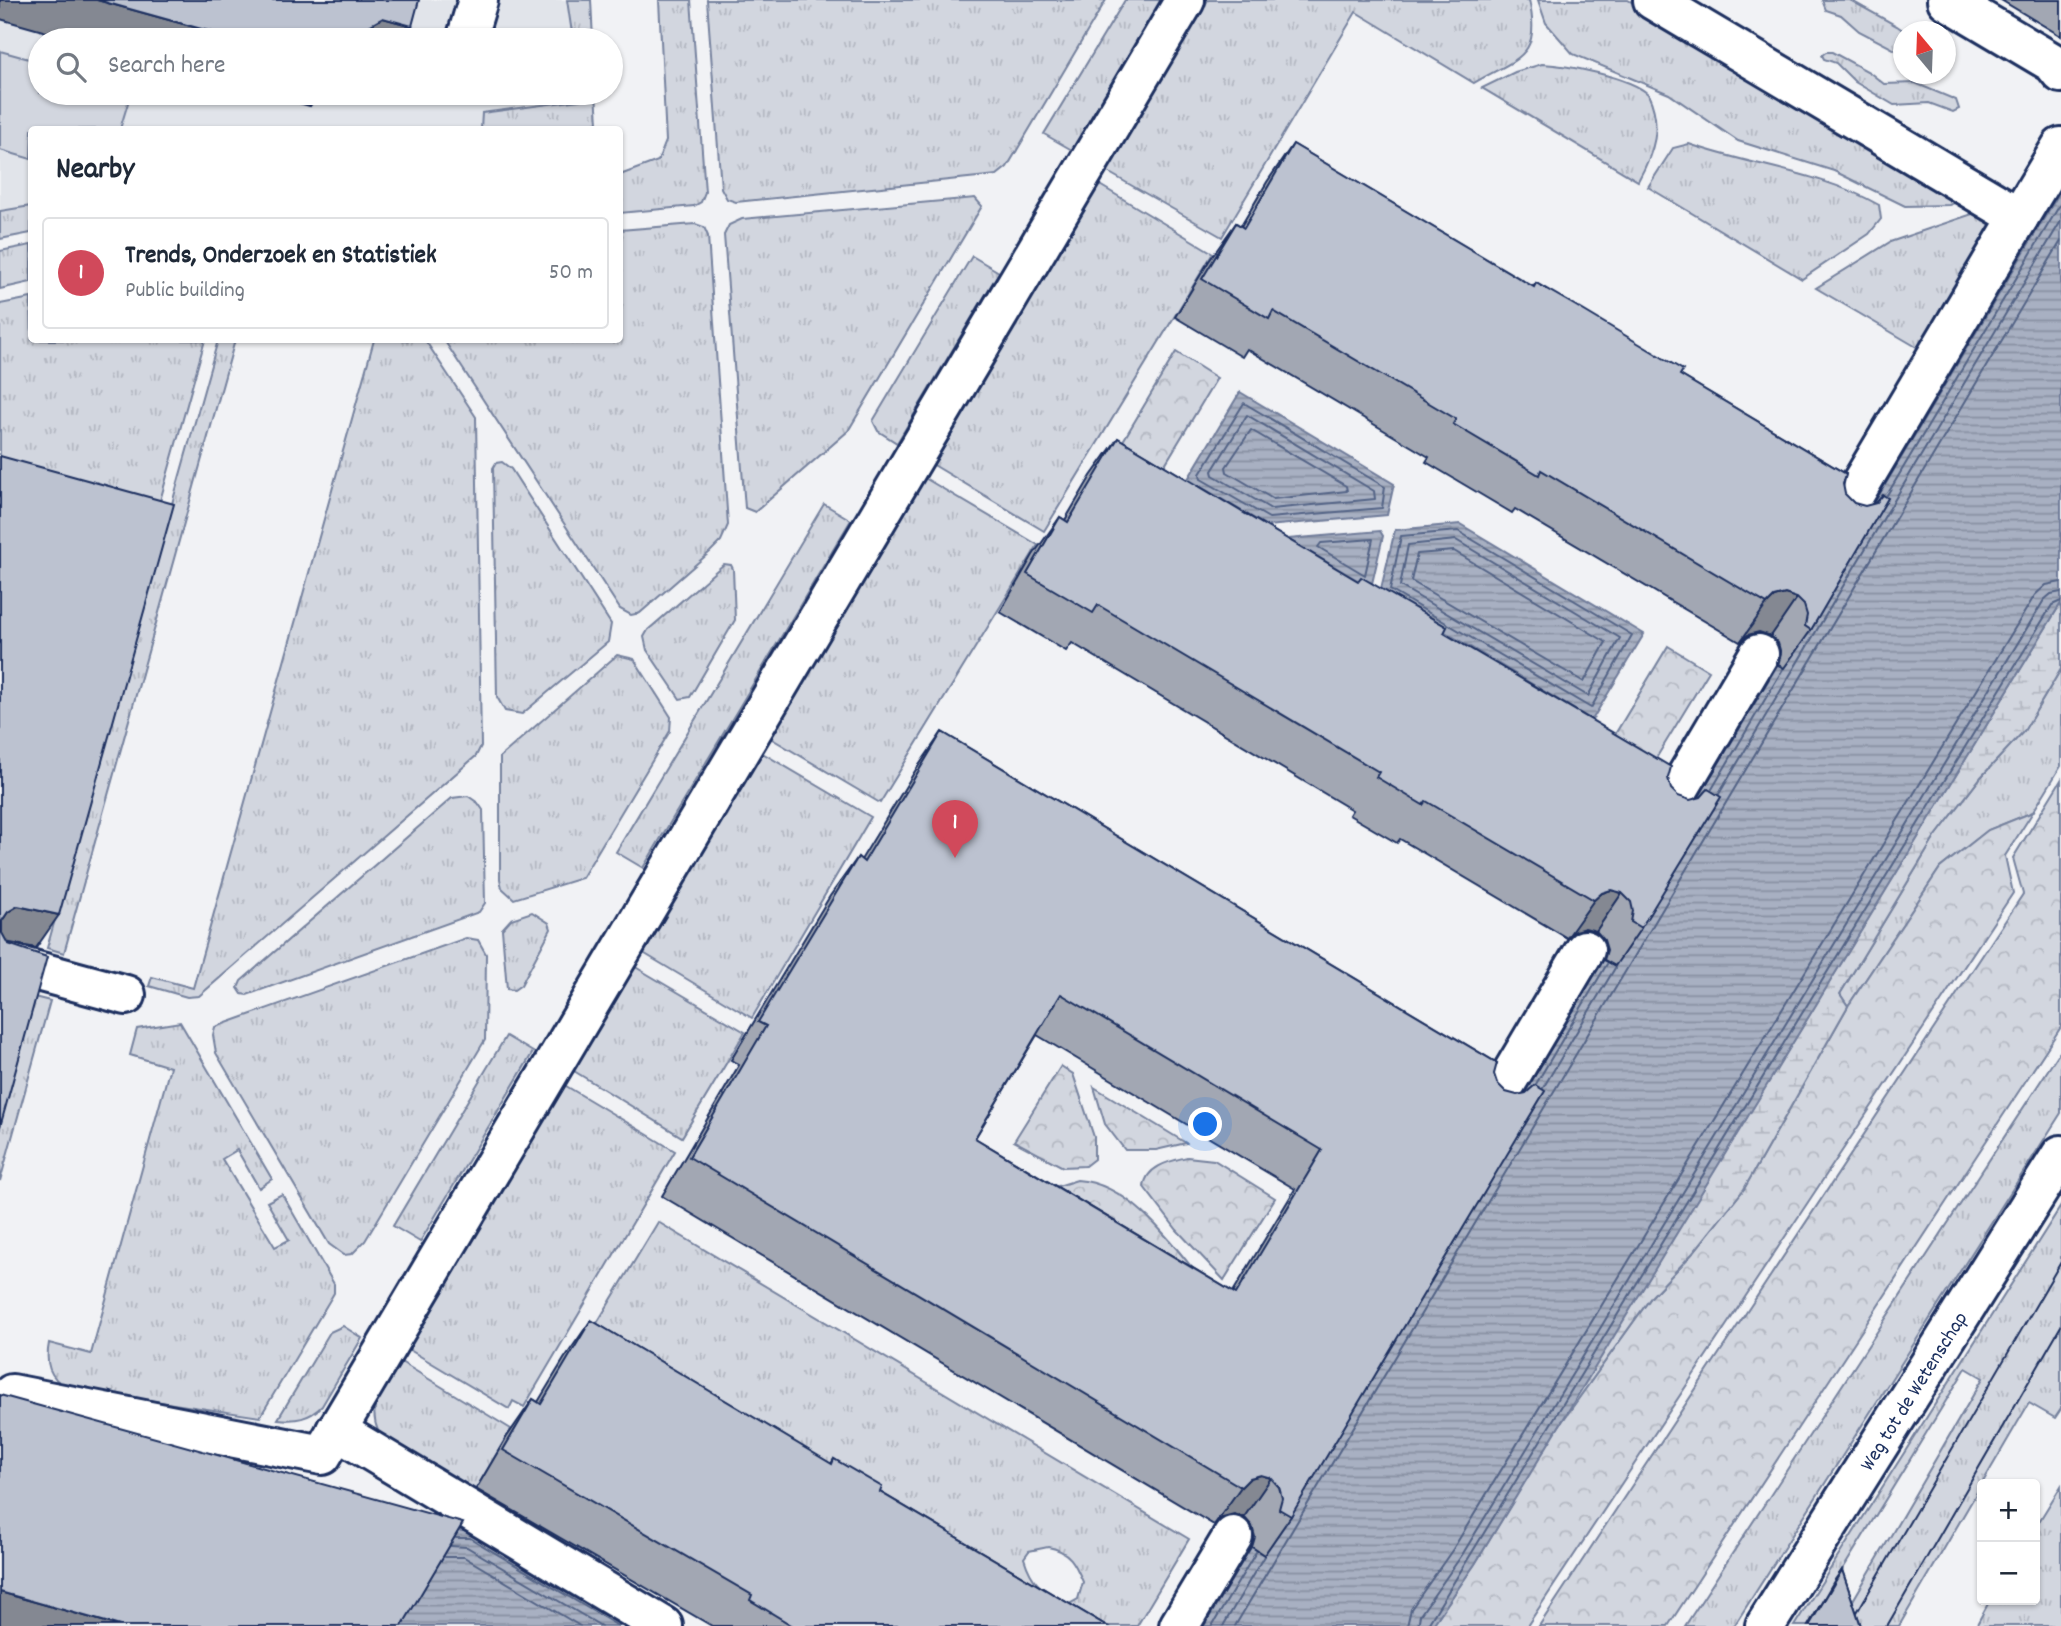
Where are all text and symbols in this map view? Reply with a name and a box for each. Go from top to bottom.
north arrow [1893,21,1956,84]
search box [28,28,623,105]
icon: search [52,48,90,86]
text: Search here [108,48,226,85]
text: Nearby [56,150,134,193]
text: Trends, Onderzoek en Statistiek [125,238,437,275]
text: 1 [78,257,84,290]
text: 50 m [549,257,593,290]
text: Public building [125,275,245,308]
pin: 1 [932,800,978,858]
your location [1188,1107,1222,1141]
street label: Weg tot de Wetenschap [1854,1307,1977,1478]
map controls [1977,1479,2040,1605]
button: + [1977,1479,2040,1542]
button: − [1977,1542,2040,1605]

